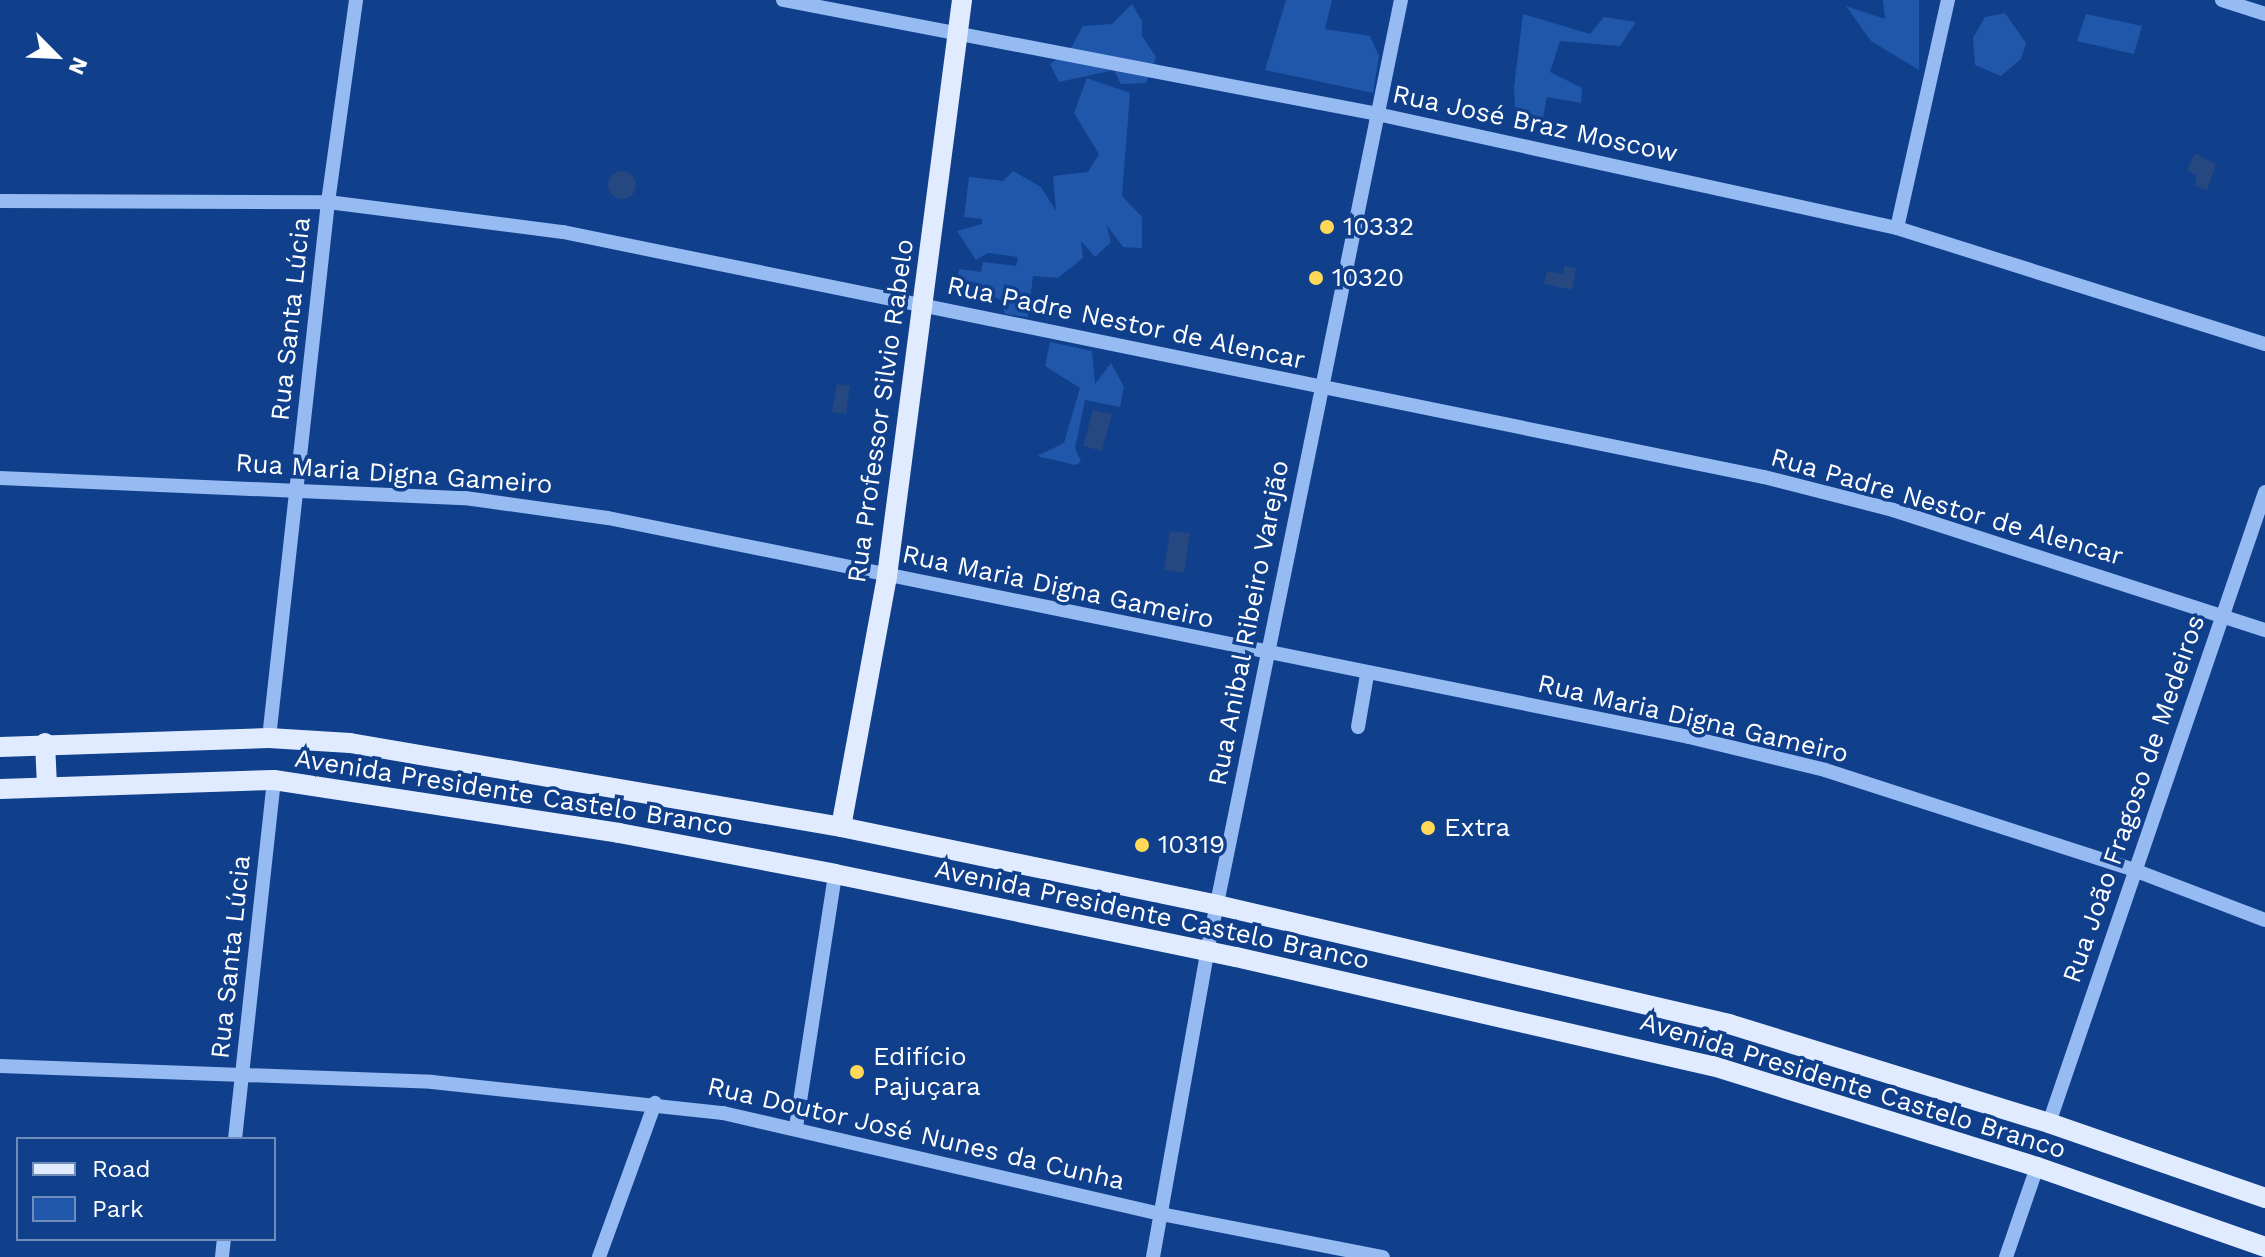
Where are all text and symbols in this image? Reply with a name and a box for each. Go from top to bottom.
north arrow [16,16,96,96]
text: N [64,53,93,79]
street label: Rua José Braz Moscow [1389,78,1681,170]
place label: 10332 [1343,211,1414,243]
street label: Rua Santa Lúcia [265,215,317,423]
marker: 10332 [1318,218,1336,236]
street label: Rua Professor Silvio Rabelo [841,237,921,585]
place label: 10320 [1332,262,1404,294]
marker: 10320 [1307,269,1325,287]
street label: Rua Padre Nestor de Alencar [943,270,1309,376]
street label: Rua Padre Nestor de Alencar [1766,441,2128,573]
street label: Rua Maria Digna Gameiro [234,447,554,501]
street label: Rua Anibal Ribeiro Varejão [1202,456,1296,790]
street label: Rua Maria Digna Gameiro [898,539,1218,635]
street label: Rua João Fragoso de Medeiros [2056,610,2212,988]
street label: Rua Maria Digna Gameiro [1534,668,1852,770]
street label: Avenida Presidente Castelo Branco [292,743,736,843]
place label: Extra [1444,812,1510,844]
marker: Extra [1419,819,1437,837]
place label: 10319 [1158,829,1225,861]
marker: 10319 [1133,836,1151,854]
street label: Rua Santa Lúcia [205,853,257,1061]
street label: Avenida Presidente Castelo Branco [932,854,1372,976]
street label: Avenida Presidente Castelo Branco [1636,1006,2070,1166]
place label: Edifício Pajuçara [873,1041,981,1102]
marker: Edifício Pajuçara [848,1063,866,1081]
street label: Rua Doutor José Nunes da Cunha [703,1070,1129,1198]
legend [16,1137,276,1241]
text: Road [92,1155,151,1183]
text: Park [92,1195,144,1223]

